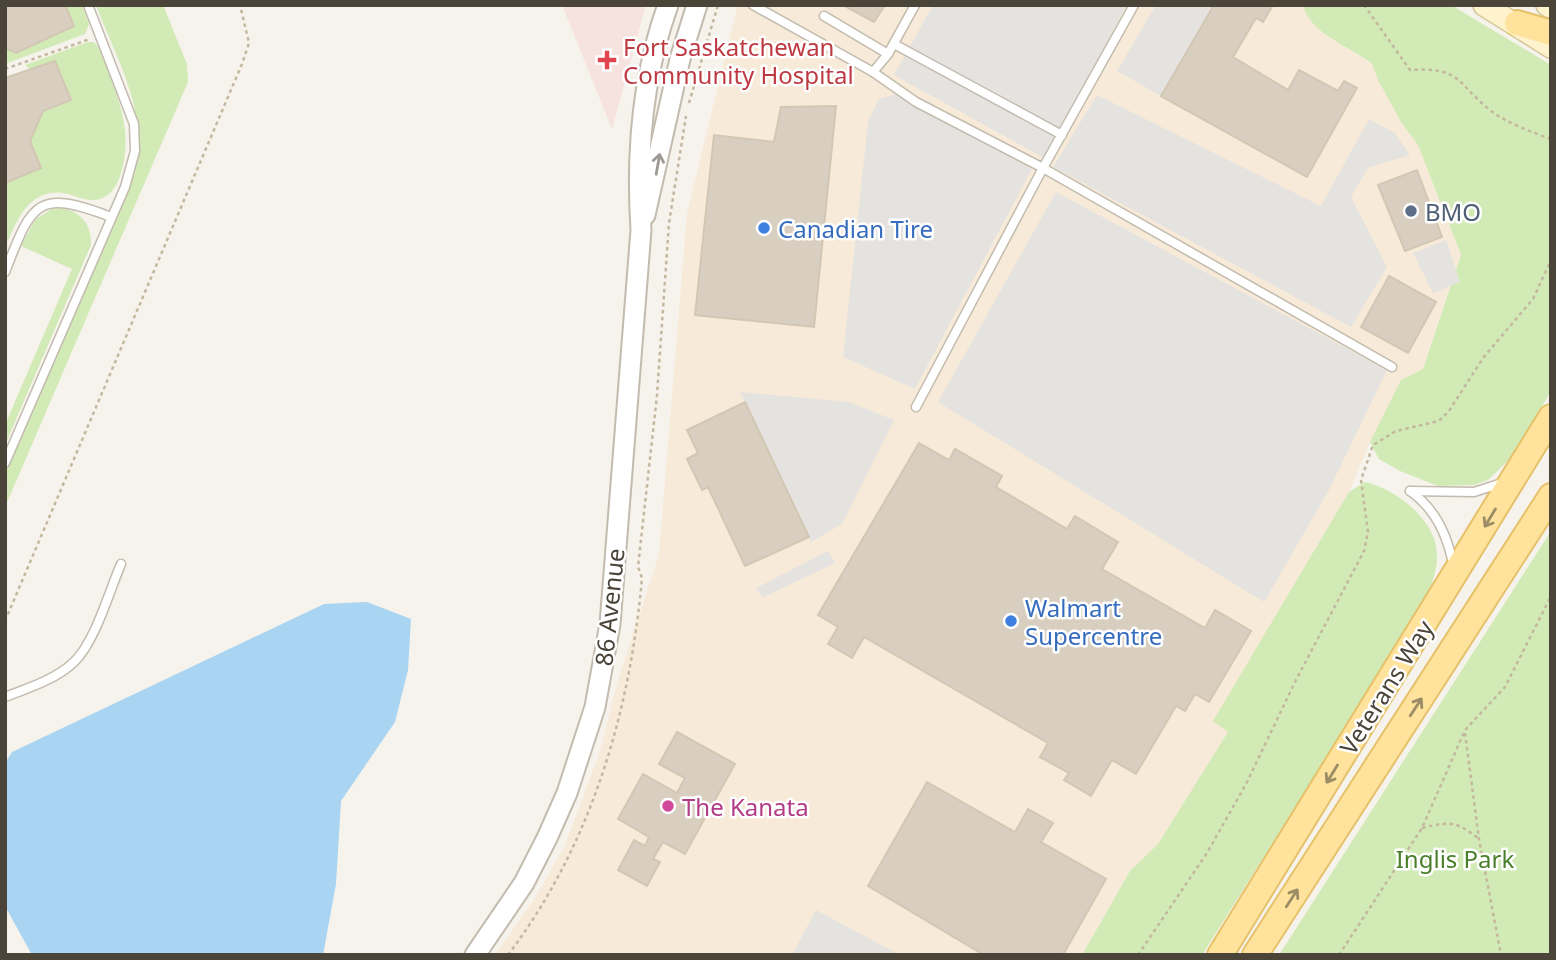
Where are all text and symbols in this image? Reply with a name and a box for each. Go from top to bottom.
place label: Fort Saskatchewan Community Hospital [623,30,854,91]
marker: Fort Saskatchewan Community Hospital [597,50,617,70]
one-way arrow [652,153,665,176]
place label: BMO [1425,195,1481,228]
marker: BMO [1403,203,1419,219]
place label: Canadian Tire [778,212,933,245]
marker: Canadian Tire [756,220,772,236]
one-way arrow [1483,507,1497,527]
street label: 86 Avenue [586,547,632,667]
place label: Walmart Supercentre [1025,591,1162,652]
marker: Walmart Supercentre [1003,613,1019,629]
street label: Veterans Way [1332,613,1441,760]
one-way arrow [1409,697,1423,717]
one-way arrow [1325,763,1339,783]
place label: The Kanata [682,790,809,823]
marker: The Kanata [660,798,676,814]
park label: Inglis Park [1396,842,1514,875]
one-way arrow [1285,888,1299,908]

